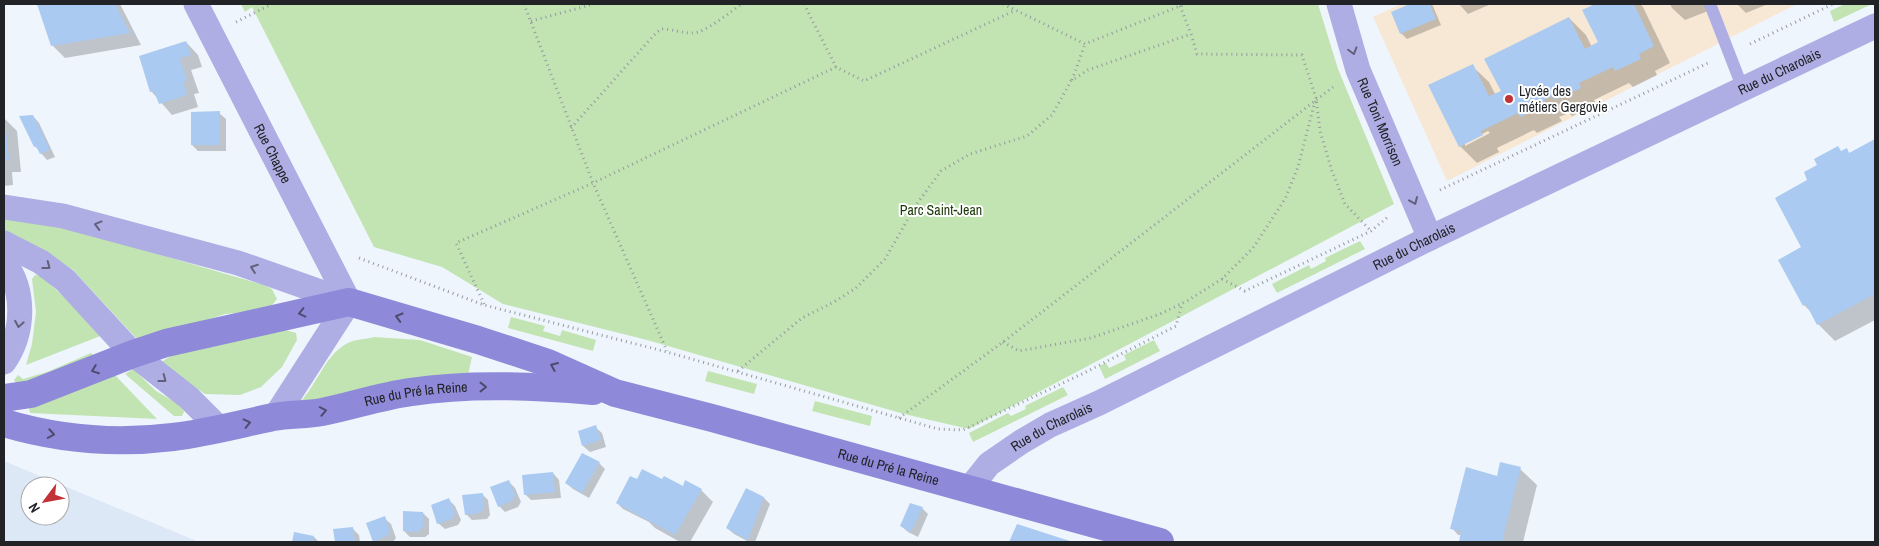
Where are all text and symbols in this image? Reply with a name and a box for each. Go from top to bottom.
street label: Rue du Charolais [1735,44,1824,99]
one-way arrow [1347,46,1357,54]
street label: Rue Toni Morrison [1353,75,1407,169]
place label: Lycée des métiers Gergovie [1519,82,1608,116]
marker: Lycée des métiers Gergovie [1503,93,1515,105]
street label: Rue Chappe [250,121,295,186]
one-way arrow [1408,196,1419,205]
park label: Parc Saint-Jean [900,201,982,219]
street label: Rue du Charolais [1370,218,1458,274]
one-way arrow [93,220,102,231]
one-way arrow [41,261,50,269]
one-way arrow [250,264,259,274]
one-way arrow [297,307,306,318]
one-way arrow [396,313,404,323]
one-way arrow [14,320,24,329]
one-way arrow [550,362,559,373]
one-way arrow [91,364,100,374]
one-way arrow [157,373,166,381]
street label: Rue du Pré la Reine [362,378,468,410]
one-way arrow [480,382,487,392]
street label: Rue du Charolais [1007,398,1095,455]
one-way arrow [319,406,328,417]
one-way arrow [243,418,252,429]
one-way arrow [47,428,56,438]
street label: Rue du Pré la Reine [836,444,941,489]
north arrow [20,476,70,526]
text: N [24,500,44,516]

